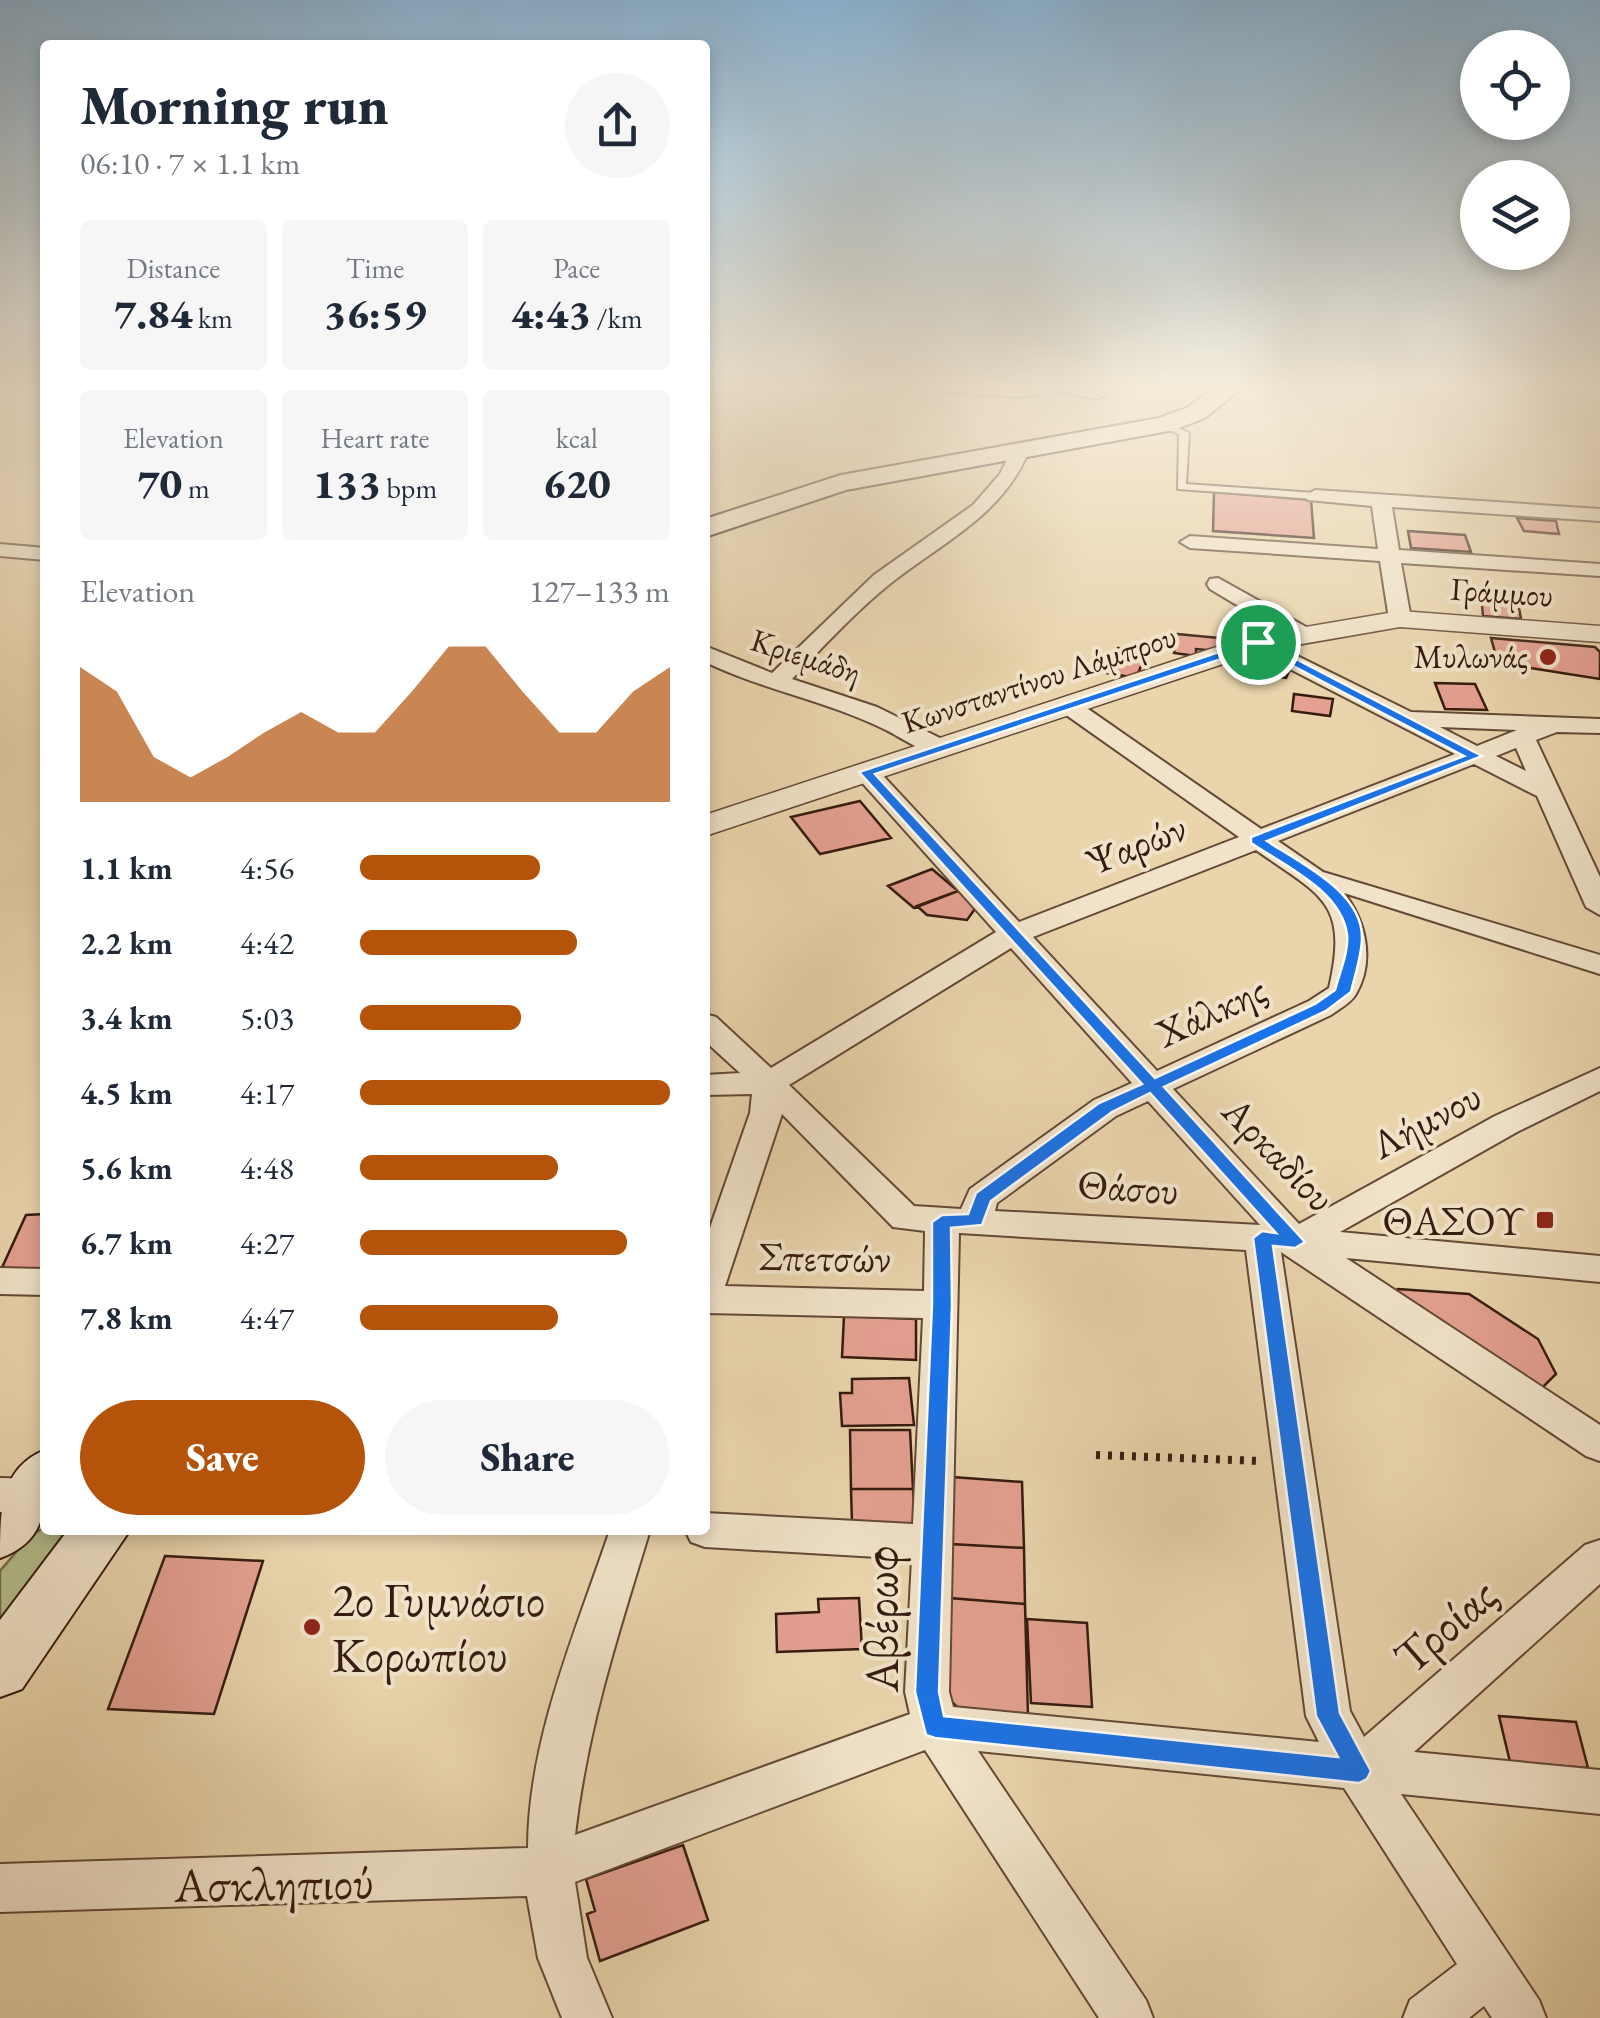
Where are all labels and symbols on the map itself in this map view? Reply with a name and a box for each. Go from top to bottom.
street label: Γράμμου [1449,567,1555,617]
pin [1216,600,1301,685]
street label: Κωνσταντίνου Λάμπρου [896,615,1182,743]
street label: Κριεμάδη [746,618,866,694]
place label: Μυλωνάς [1414,636,1528,678]
marker: Μυλωνάς [1537,646,1559,668]
street label: Ψαρών [1078,801,1194,887]
street label: Χάλκης [1147,963,1275,1060]
street label: Λήμνου [1361,1070,1490,1171]
street label: Αρκαδίου [1211,1084,1347,1223]
street label: Θάσου [1076,1158,1180,1216]
place label: ΘΑΣΟΥ [1382,1194,1525,1246]
marker: ΘΑΣΟΥ [1534,1209,1556,1231]
street label: Σπετσών [758,1230,892,1284]
street label: Αβέρωφ [849,1546,911,1693]
street label: Τροίας [1380,1563,1510,1687]
place label: 2ο Γυμνάσιο Κορωπίου [332,1568,545,1685]
marker: 2ο Γυμνάσιο Κορωπίου [301,1616,323,1638]
street label: Ασκληπιού [173,1850,374,1916]

